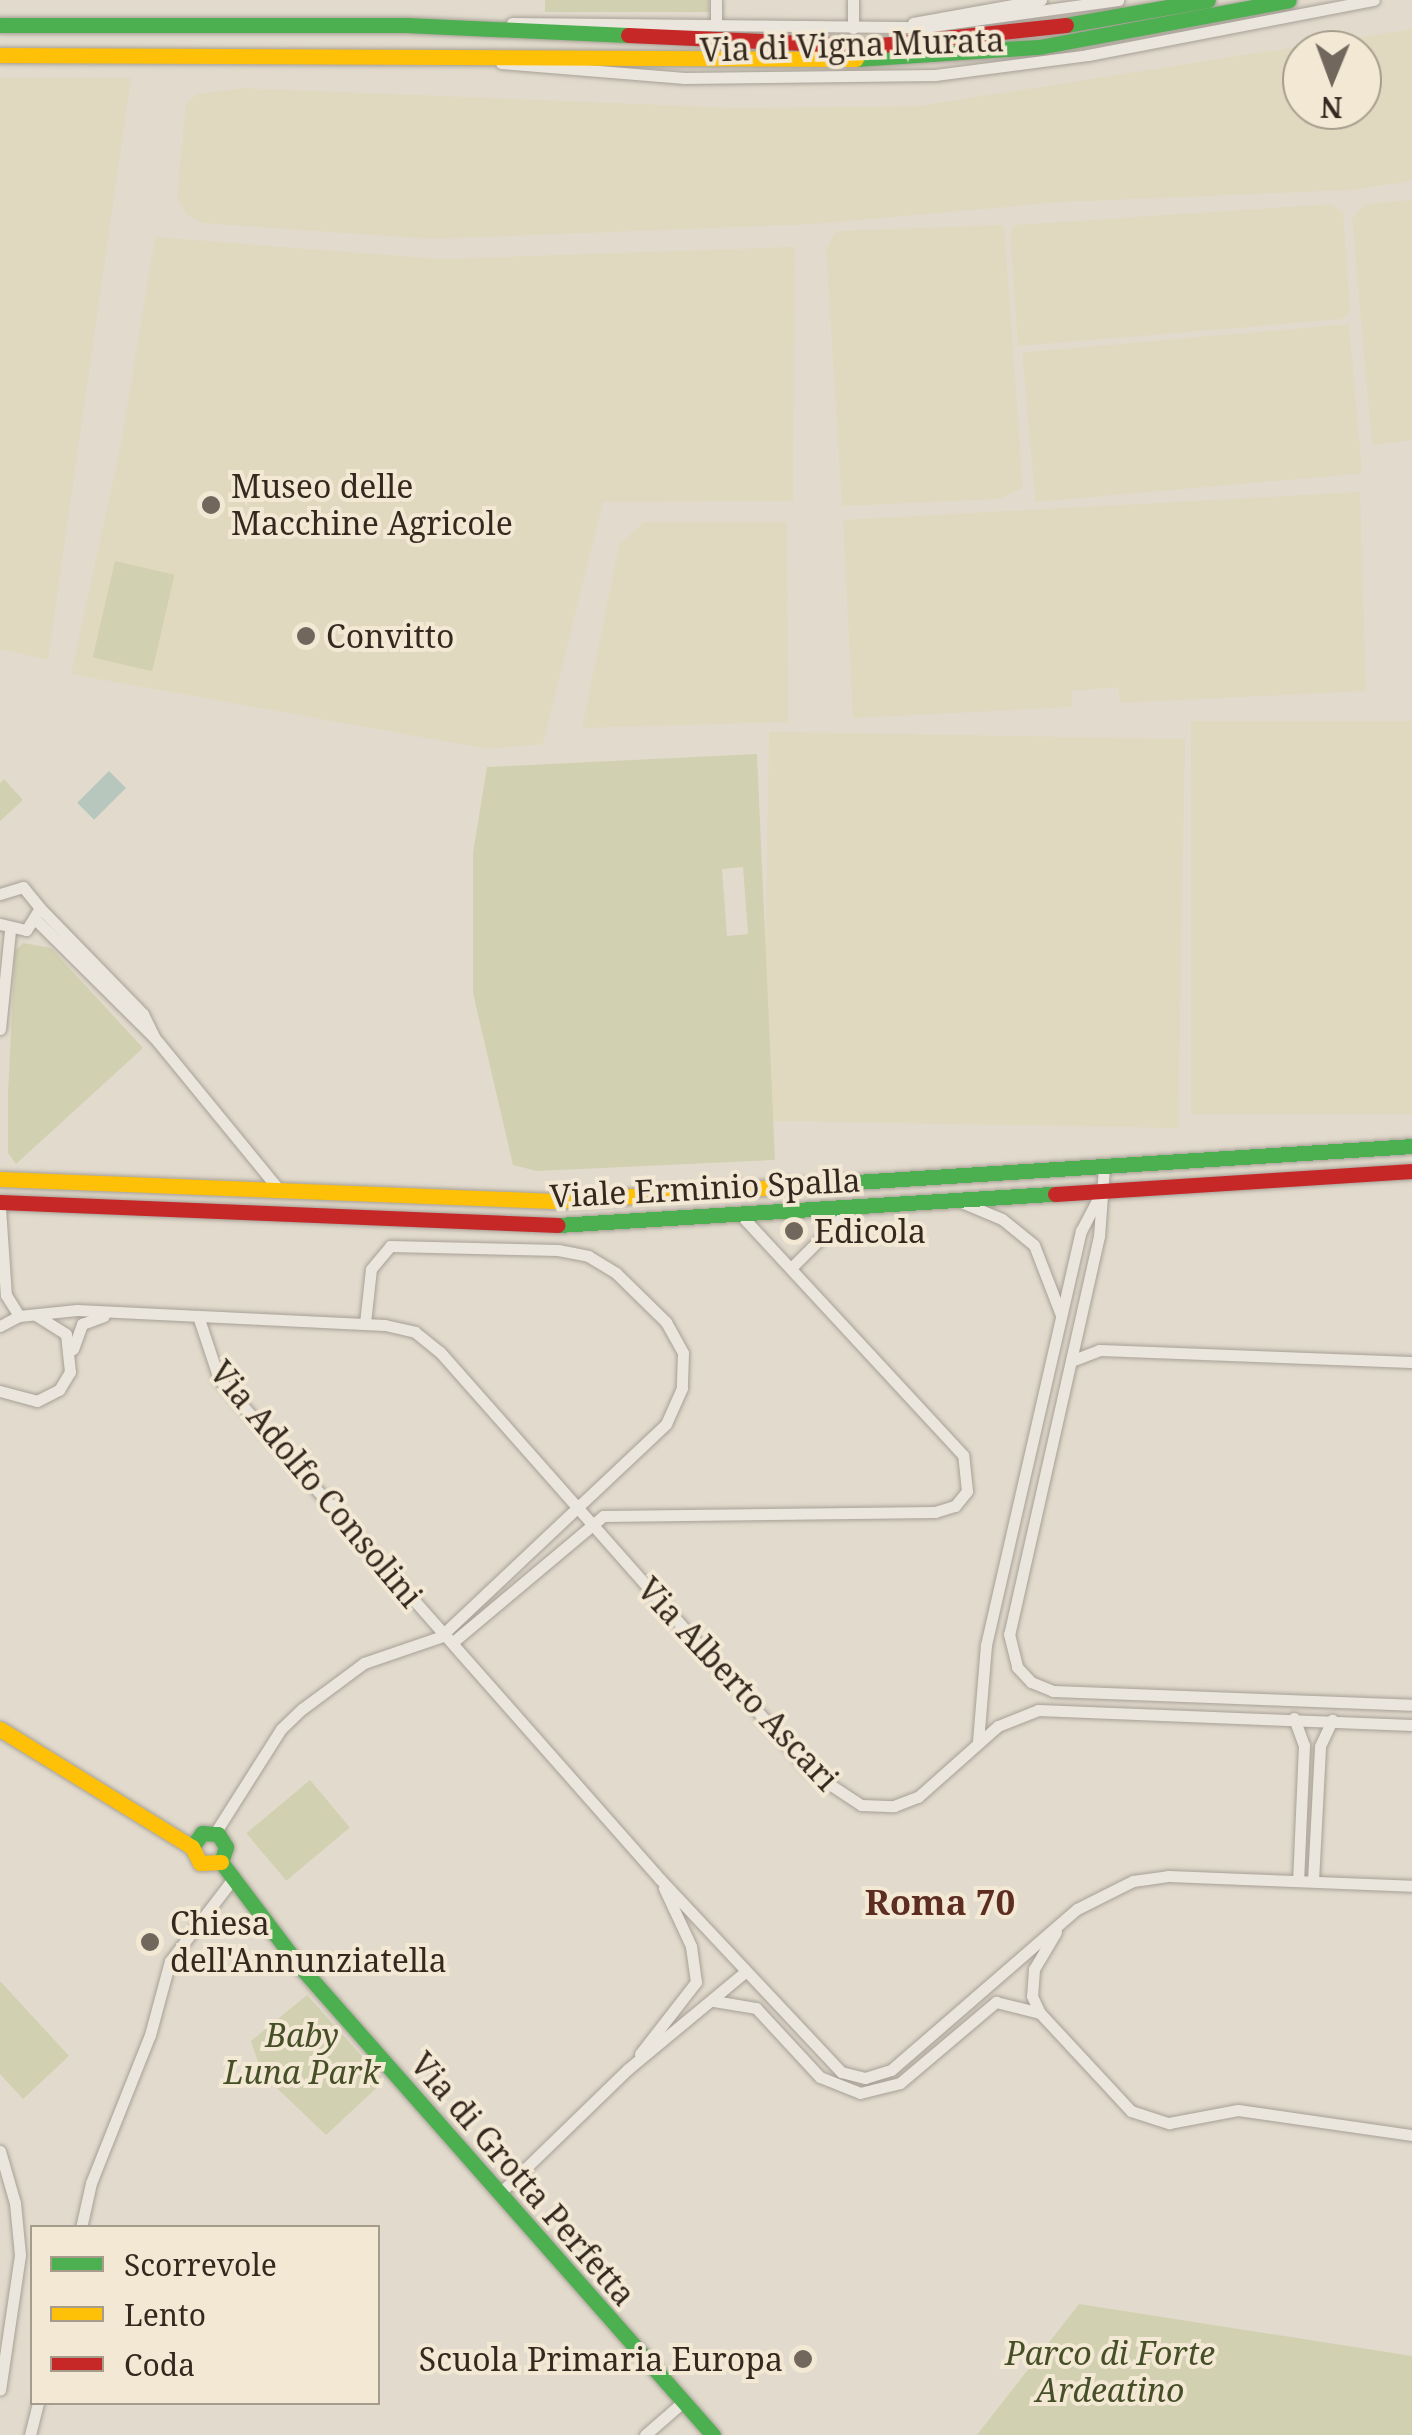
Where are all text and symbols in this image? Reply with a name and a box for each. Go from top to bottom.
street label: Via di Vigna Murata [699,20,1005,70]
north arrow [1282,30,1382,130]
text: N [1320,89,1343,127]
place label: Museo delle Macchine Agricole [231,468,513,543]
marker: Museo delle Macchine Agricole [200,494,222,516]
place label: Convitto [326,617,455,655]
marker: Convitto [295,625,317,647]
street label: Viale Erminio Spalla [549,1161,861,1215]
place label: Edicola [814,1212,926,1250]
marker: Edicola [783,1220,805,1242]
street label: Via Adolfo Consolini [202,1353,430,1615]
street label: Via Alberto Ascari [630,1570,846,1798]
district label: Roma 70 [865,1881,1015,1923]
place label: Chiesa dell'Annunziatella [170,1905,447,1980]
marker: Chiesa dell'Annunziatella [139,1931,161,1953]
park label: Baby Luna Park [224,2017,380,2092]
street label: Via di Grotta Perfetta [403,2045,643,2313]
legend [30,2225,380,2405]
text: Scorrevole [124,2244,277,2285]
text: Lento [124,2294,206,2335]
park label: Parco di Forte Ardeatino [1005,2335,1215,2410]
place label: Scuola Primaria Europa [419,2340,783,2378]
text: Coda [124,2344,195,2385]
marker: Scuola Primaria Europa [792,2348,814,2370]

